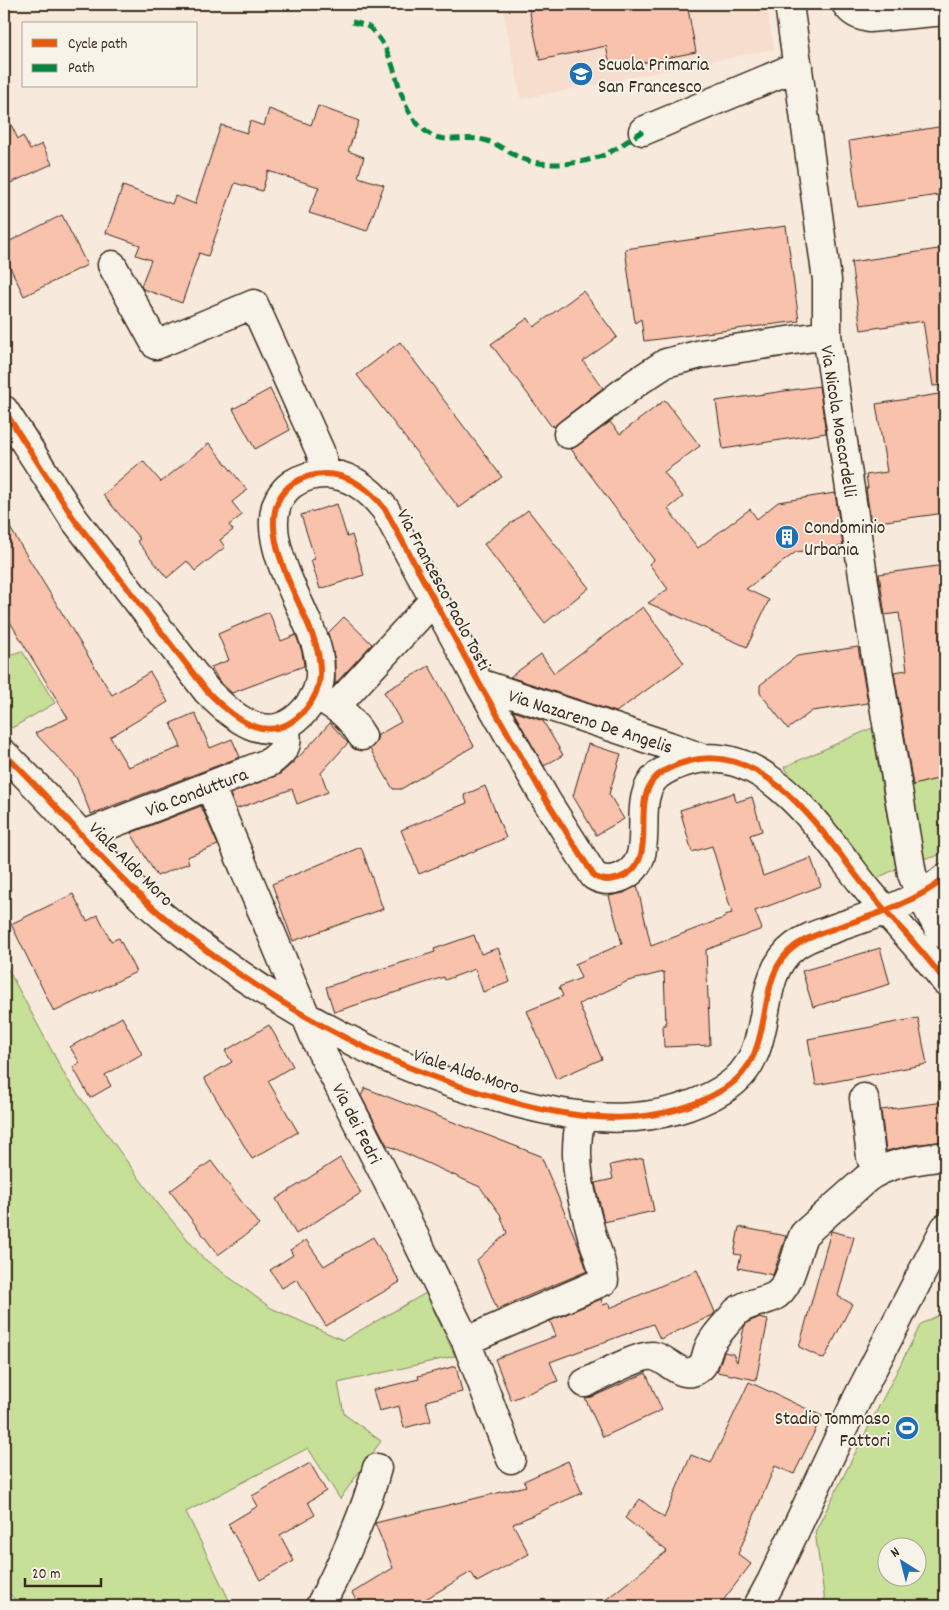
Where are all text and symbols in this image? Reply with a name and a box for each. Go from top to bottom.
legend [22,22,198,88]
text: Cycle path [68,34,128,56]
place label: Scuola Primaria San Francesco [598,53,710,102]
text: Path [68,58,94,80]
school or university icon: Scuola Primaria San Francesco [568,61,594,87]
street label: Via Nicola Moscardelli [811,344,862,500]
street label: Via Francesco Paolo Tosti [388,505,496,677]
place label: Condominio Urbania [804,516,885,565]
building icon: Condominio Urbania [774,524,800,550]
street label: Via Nazareno De Angelis [504,684,676,763]
street label: Via Conduttura [142,762,253,826]
street label: Viale Aldo Moro [81,817,178,914]
street label: Viale Aldo Moro [409,1043,523,1103]
street label: Via dei Fedri [323,1080,387,1170]
place label: Stadio Tommaso Fattori [775,1407,891,1456]
sports icon: Stadio Tommaso Fattori [894,1415,920,1441]
north arrow [876,1538,926,1588]
text: N [887,1543,904,1563]
scale bar [25,1555,101,1587]
text: 20 m [32,1564,60,1586]

